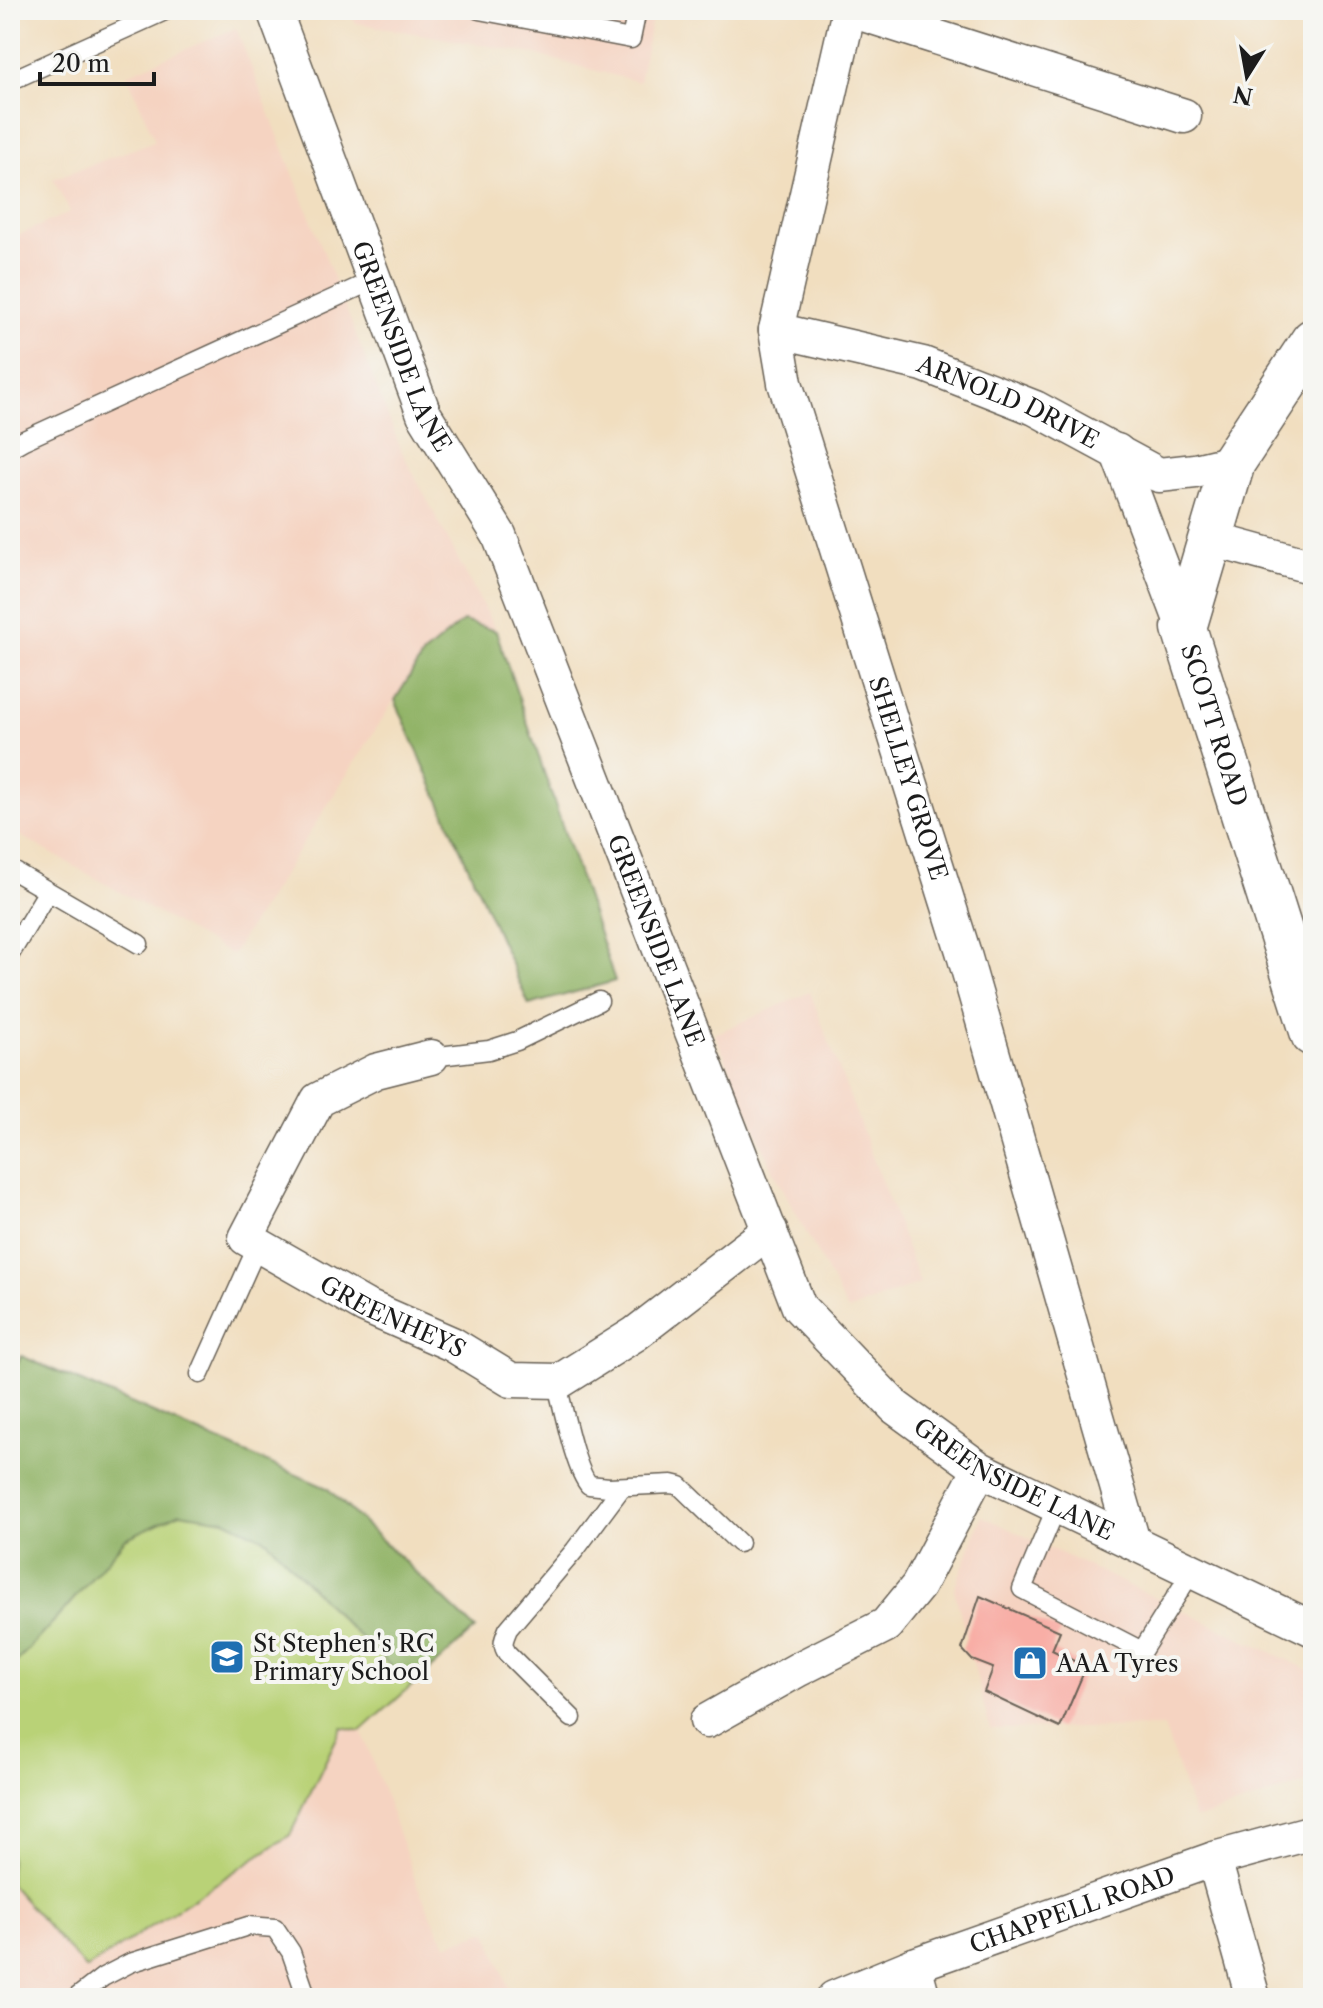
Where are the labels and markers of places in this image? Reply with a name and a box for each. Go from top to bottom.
place label: St Stephen's RC Primary School [253,1629,434,1686]
school or university icon: St Stephen's RC Primary School [208,1638,246,1676]
shop icon: AAA Tyres [1011,1644,1049,1682]
place label: AAA Tyres [1055,1649,1178,1678]

